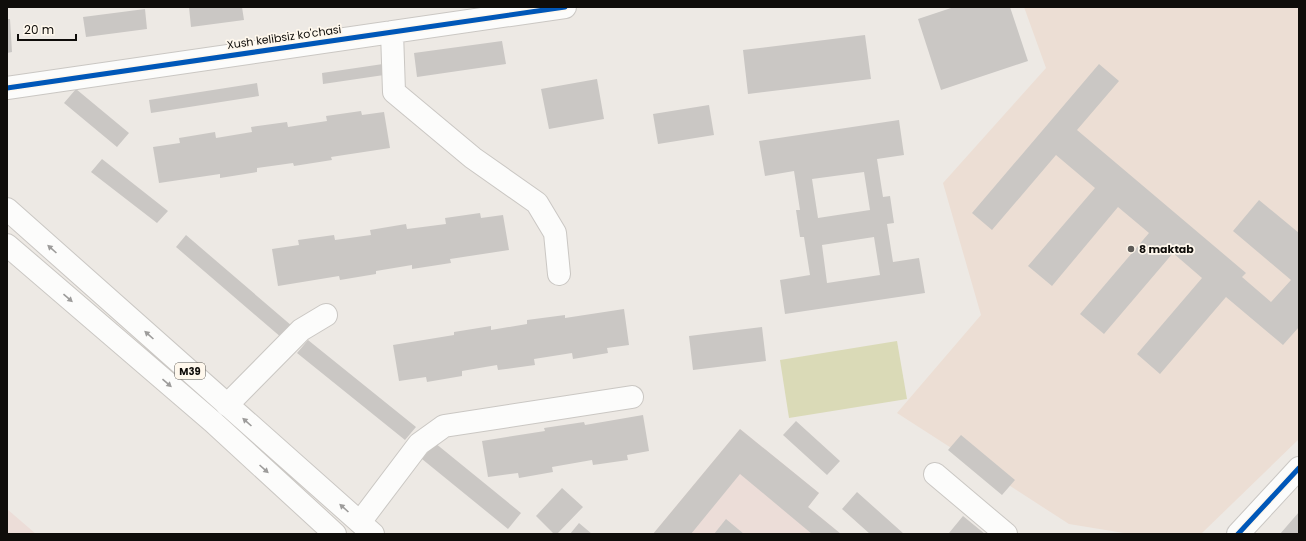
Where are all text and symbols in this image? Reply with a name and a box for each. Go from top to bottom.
scale bar [18,16,76,42]
text: 20 m [24,21,54,38]
street label: Xush kelibsiz ko'chasi [226,21,343,53]
place label: 8 maktab [1139,241,1194,257]
marker: 8 maktab [1126,244,1136,254]
one-way arrow [47,245,57,254]
one-way arrow [63,294,74,303]
one-way arrow [144,331,155,340]
road number: M39 [175,363,205,379]
one-way arrow [162,378,172,388]
one-way arrow [241,417,252,426]
one-way arrow [259,464,269,474]
one-way arrow [339,503,349,513]

